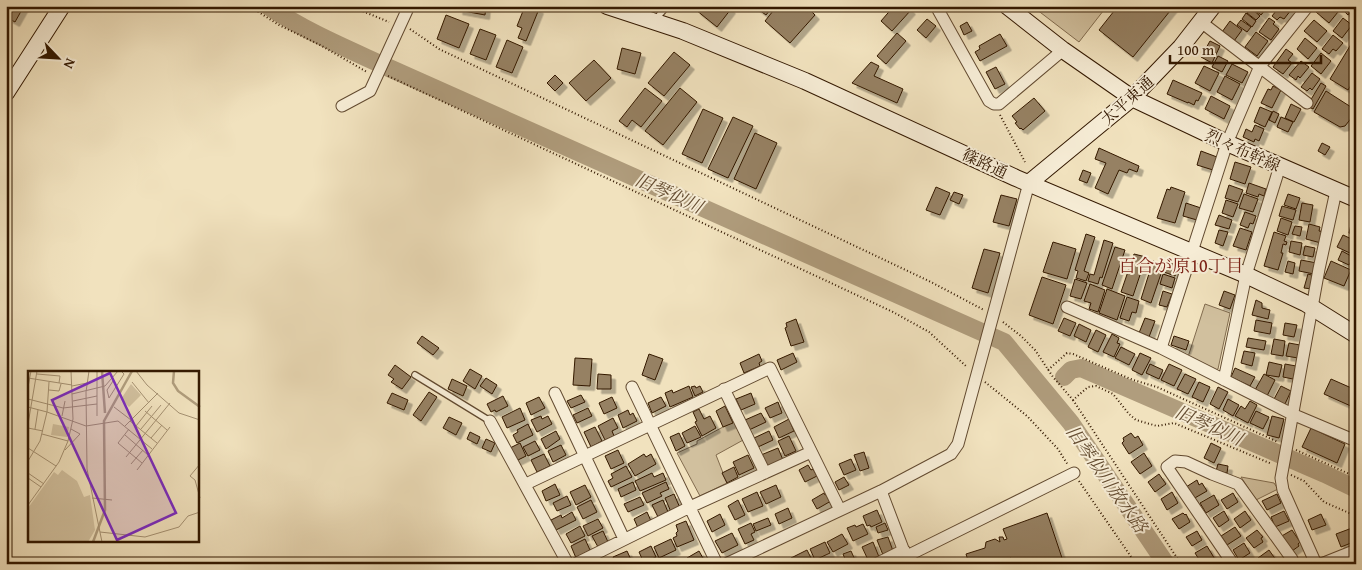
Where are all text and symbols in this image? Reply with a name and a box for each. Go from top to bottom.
north arrow [32,32,82,82]
scale bar [1170,32,1321,64]
text: 100 m [1177,39,1215,60]
text: N [58,55,81,73]
street label: 太平東通 [1095,70,1159,130]
street label: 烈々布幹線 [1202,123,1284,177]
street label: 篠路通 [958,142,1012,184]
water label: 旧琴似川 [631,166,709,221]
district label: 百合が原10丁目 [1118,252,1244,279]
inset map [28,371,199,542]
water label: 旧琴似川 [1171,398,1249,453]
water label: 旧琴似川放水路 [1060,420,1155,540]

